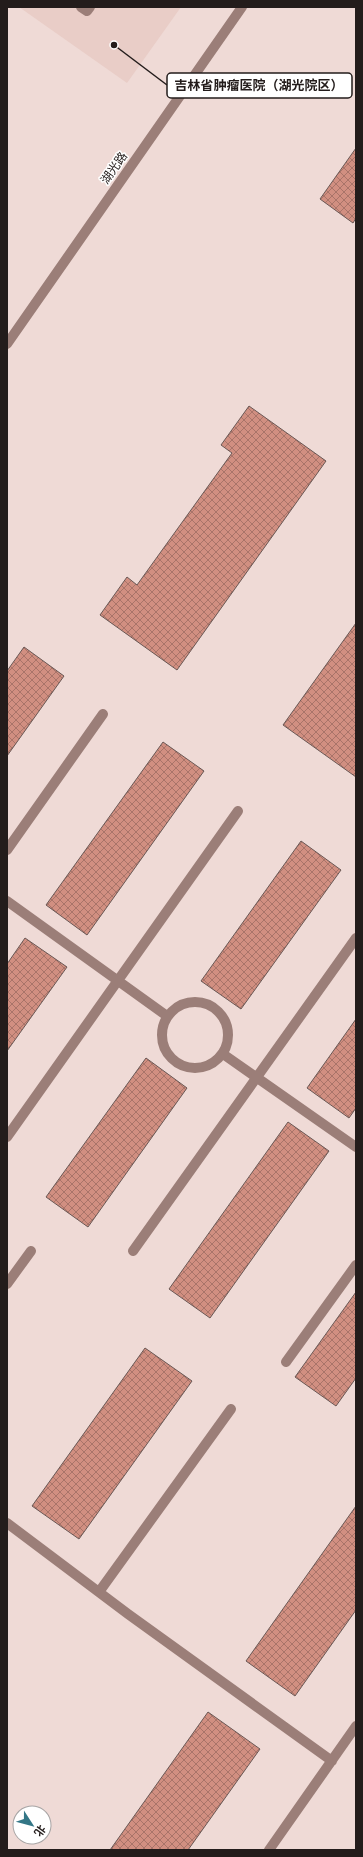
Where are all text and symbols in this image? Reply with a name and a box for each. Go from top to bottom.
callout: 吉林省肿瘤医院（湖光院区） [167,73,352,98]
text: 吉林省肿瘤医院（湖光院区） [174,78,344,93]
street label: 湖光路 [98,149,129,186]
north arrow [12,1805,52,1845]
text: 北 [32,1823,47,1838]

